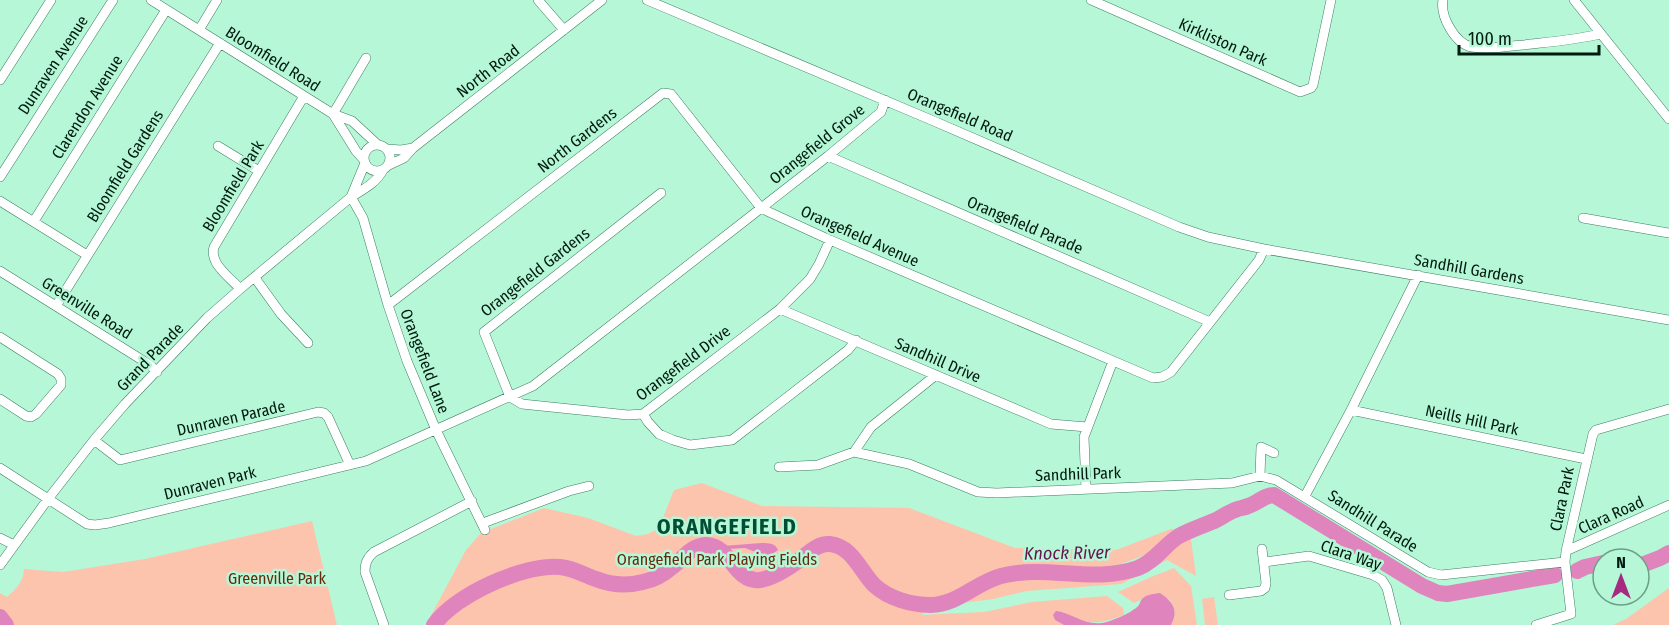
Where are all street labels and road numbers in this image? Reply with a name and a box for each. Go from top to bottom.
street label: Dunraven Avenue [14,12,92,118]
street label: Kirkliston Park [1176,14,1271,70]
street label: Bloomfield Road [222,22,324,96]
street label: North Road [453,41,523,101]
street label: Clarendon Avenue [47,52,127,162]
street label: Orangefield Road [905,84,1015,146]
street label: Orangefield Grove [766,100,868,188]
street label: North Gardens [534,103,620,177]
street label: Bloomfield Gardens [83,106,167,226]
street label: Bloomfield Park [198,136,268,235]
street label: Orangefield Parade [964,192,1086,258]
street label: Orangefield Avenue [798,201,922,271]
street label: Orangefield Gardens [477,223,593,320]
street label: Sandhill Gardens [1413,250,1526,288]
street label: Greenville Road [38,273,136,343]
street label: Orangefield Lane [396,306,454,416]
street label: Grand Parade [113,319,187,395]
street label: Orangefield Drive [632,321,734,405]
street label: Sandhill Drive [892,333,984,387]
street label: Dunraven Parade [175,396,287,440]
street label: Neills Hill Park [1424,401,1521,439]
street label: Dunraven Park [162,462,259,504]
street label: Sandhill Park [1035,463,1122,485]
street label: Clara Park [1546,465,1578,533]
street label: Sandhill Parade [1325,486,1421,556]
street label: Clara Road [1575,492,1647,538]
street label: Clara Way [1318,536,1385,574]

